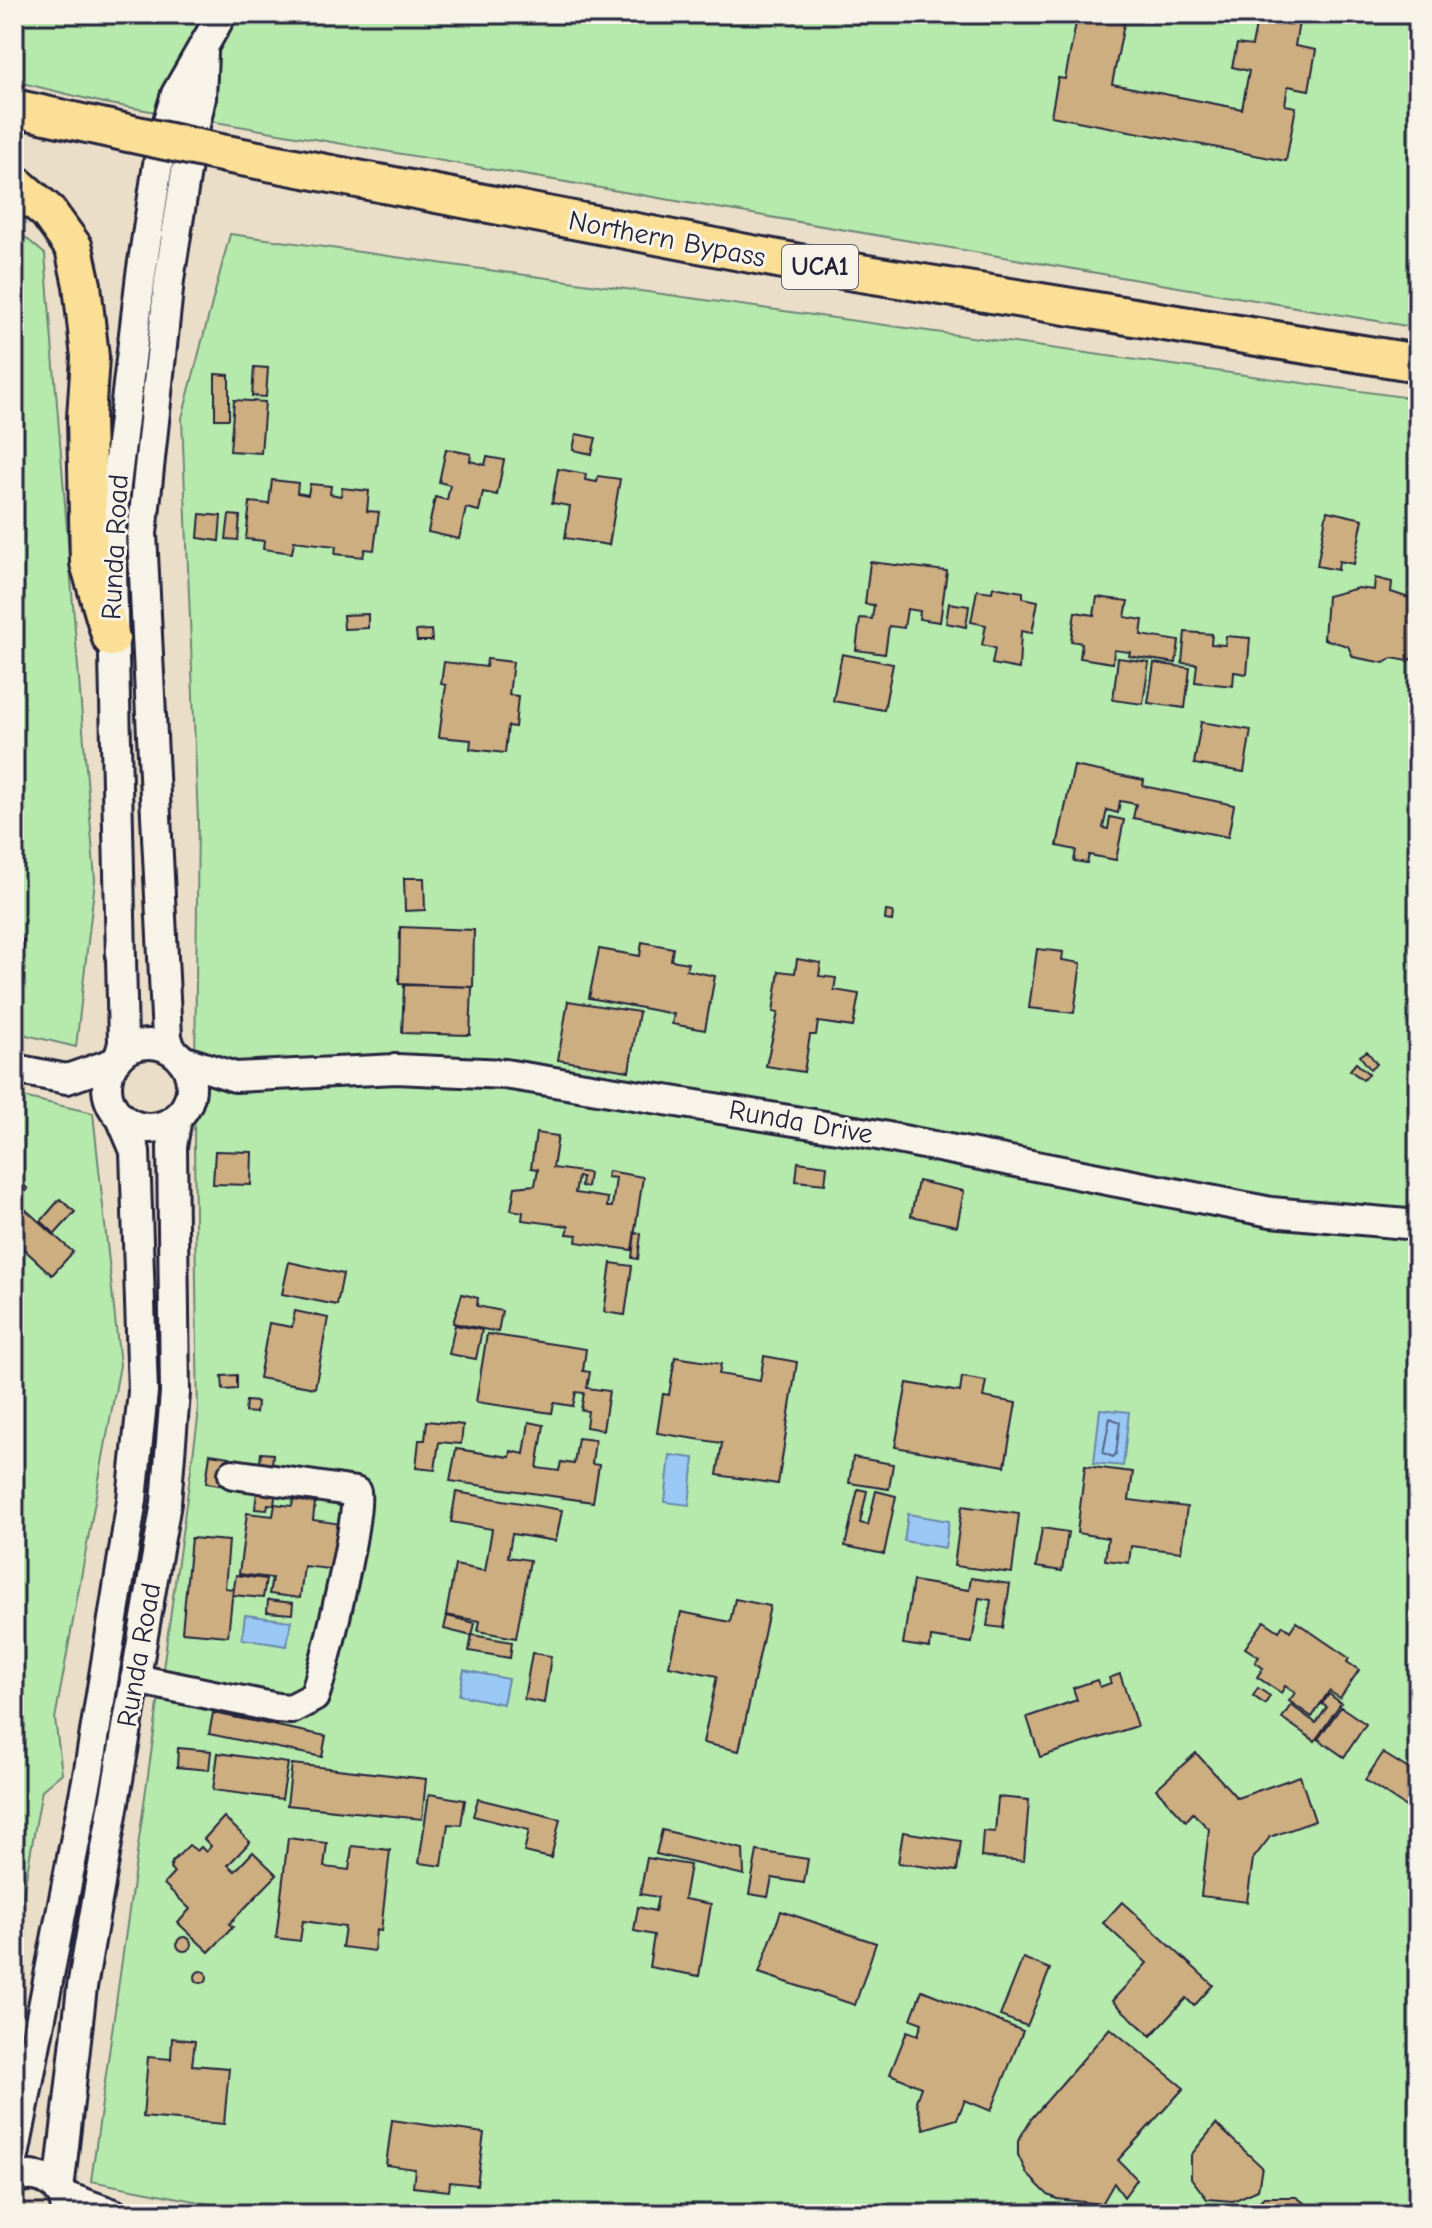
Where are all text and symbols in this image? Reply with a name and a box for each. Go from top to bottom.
street label: Northern Bypass [566,204,768,274]
road number: UCA1 [782,245,858,289]
street label: Runda Road [95,473,135,621]
street label: Runda Drive [727,1094,875,1150]
street label: Runda Road [111,1581,167,1729]

